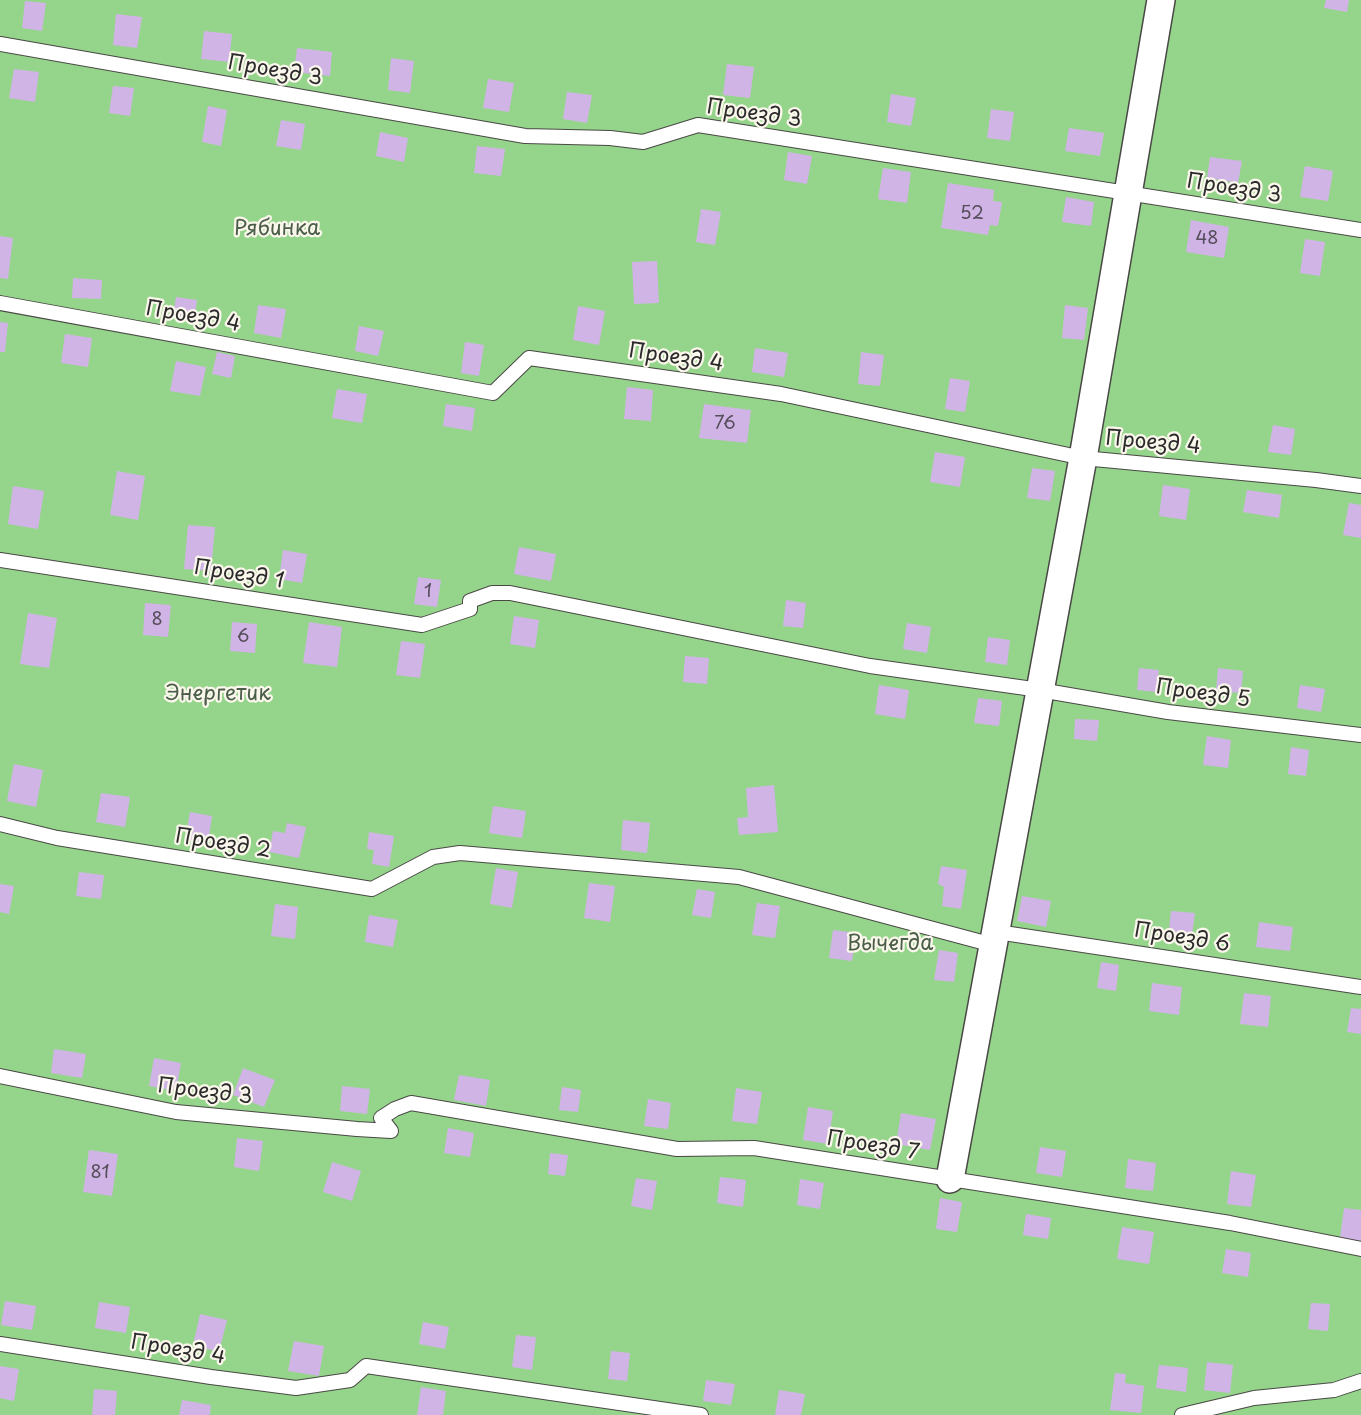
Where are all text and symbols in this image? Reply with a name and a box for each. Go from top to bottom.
street label: Проезд 3 [226,50,324,92]
street label: Проезд 3 [705,95,803,133]
street label: Проезд 3 [1185,169,1283,209]
house number: 52 [960,203,984,225]
park label: Рябинка [234,216,320,242]
house number: 48 [1195,228,1219,250]
street label: Проезд 4 [144,296,242,338]
street label: Проезд 4 [627,339,725,377]
house number: 76 [714,413,736,435]
street label: Проезд 4 [1104,426,1202,460]
street label: Проезд 1 [192,555,286,595]
house number: 1 [424,581,432,603]
house number: 8 [151,609,163,631]
house number: 6 [237,626,249,648]
street label: Проезд 5 [1154,675,1252,713]
park label: Энергетик [165,681,271,707]
street label: Проезд 2 [173,824,273,864]
street label: Проезд 6 [1133,918,1231,958]
park label: Вычегда [847,931,933,957]
street label: Проезд 3 [156,1074,254,1110]
street label: Проезд 7 [825,1126,921,1166]
house number: 81 [90,1162,110,1184]
street label: Проезд 4 [129,1330,227,1370]

